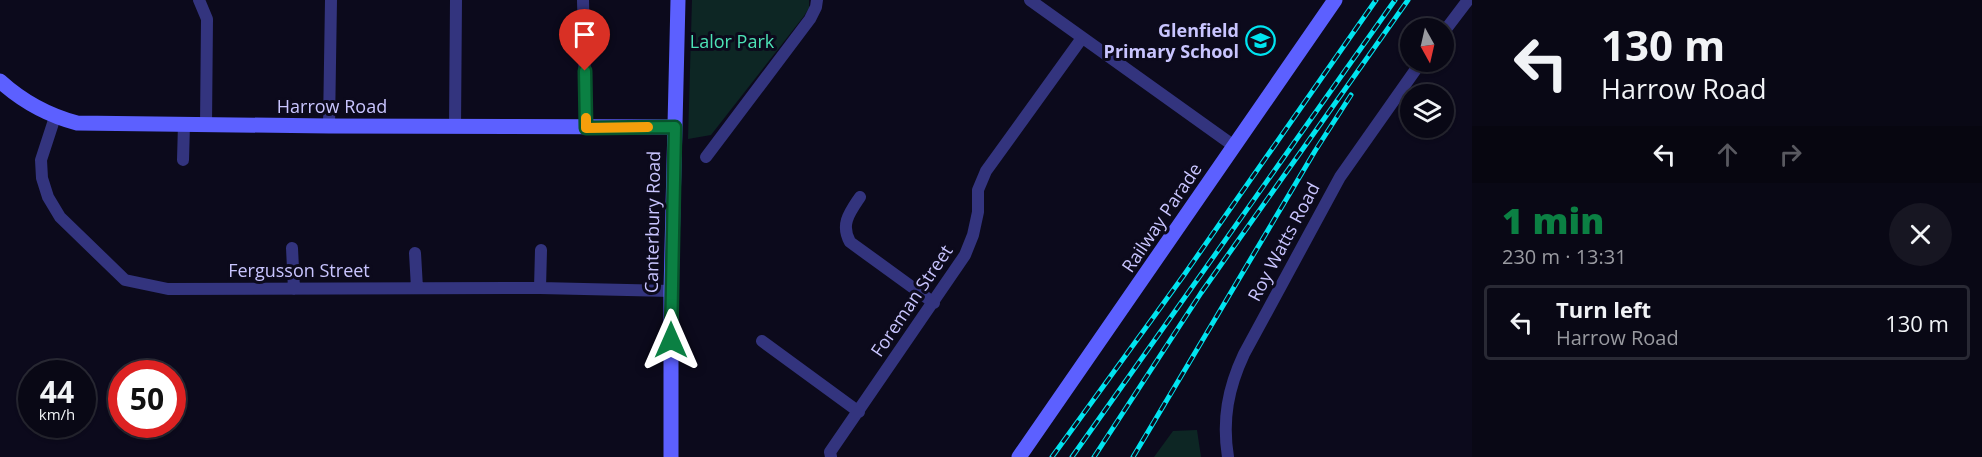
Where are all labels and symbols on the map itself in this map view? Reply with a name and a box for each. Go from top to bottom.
pin [559,9,610,71]
place label: Glenfield Primary School [1104,18,1239,63]
north arrow [1400,18,1454,72]
school or university icon: Glenfield Primary School [1244,25,1276,57]
park label: Lalor Park [690,29,775,53]
street label: Harrow Road [277,94,387,118]
street label: Canterbury Road [639,151,665,293]
street label: Railway Parade [1116,158,1207,277]
street label: Roy Watts Road [1242,178,1325,305]
street label: Foreman Street [865,240,958,361]
street label: Fergusson Street [228,258,370,282]
position arrow [639,308,703,372]
speed limit sign: 50 [108,360,186,438]

